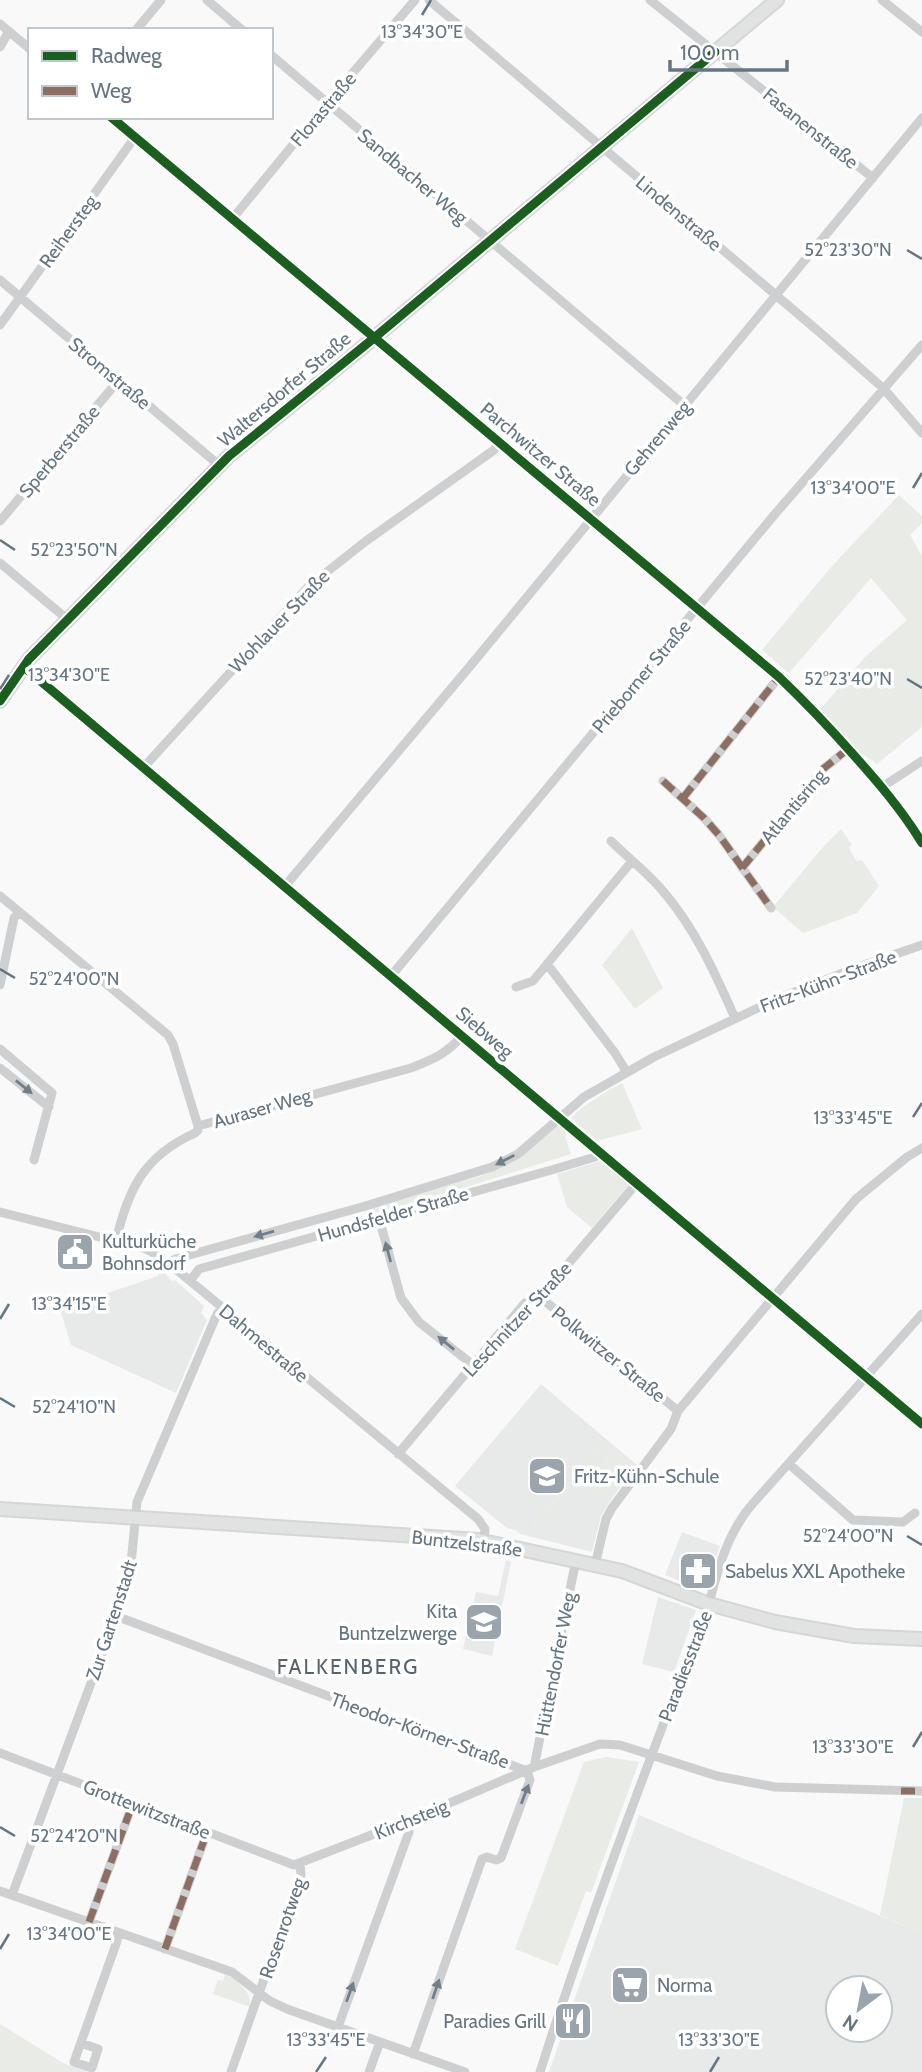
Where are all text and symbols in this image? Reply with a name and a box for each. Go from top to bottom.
text: 13°34'30"E [381,21,463,43]
legend [28,28,273,119]
scale bar [670,28,787,72]
text: 100 m [680,40,739,65]
text: Radweg [91,43,162,68]
street label: Florastraße [286,67,361,151]
text: Weg [91,78,132,103]
street label: Fasanenstraße [758,83,863,174]
street label: Sandbacher Weg [353,124,473,229]
street label: Lindenstraße [631,171,726,256]
street label: Reihersteg [34,190,103,272]
text: 52°23'30"N [804,239,892,261]
street label: Waltersdorfer Straße [213,327,356,452]
street label: Stromstraße [64,332,156,414]
street label: Gehrenweg [619,395,696,481]
street label: Parchwitzer Straße [476,397,606,512]
street label: Sperberstraße [14,400,105,502]
text: 13°34'00"E [811,477,895,499]
text: 52°23'50"N [30,539,118,561]
street label: Wohlauer Straße [224,565,334,678]
street label: Prieborner Straße [587,615,696,738]
text: 13°34'30"E [28,664,110,686]
text: 52°23'40"N [804,668,892,690]
street label: Atlantisring [756,764,831,848]
street label: Fritz-Kühn-Straße [757,945,900,1018]
text: 52°24'00"N [29,968,119,990]
street label: Siebweg [451,1002,519,1063]
one-way arrow [15,1080,33,1095]
street label: Auraser Weg [211,1083,314,1133]
text: 13°33'45"E [814,1107,893,1129]
one-way arrow [495,1154,515,1166]
street label: Hundsfelder Straße [315,1182,471,1247]
one-way arrow [253,1229,275,1240]
place label: Kulturküche Bohnsdorf [102,1230,196,1275]
public building icon: Kulturküche Bohnsdorf [54,1231,96,1273]
one-way arrow [382,1241,393,1263]
street label: Leschnitzer Straße [458,1257,577,1381]
text: 13°34'15"E [31,1293,107,1315]
street label: Dahmestraße [214,1299,313,1388]
street label: Polkwitzer Straße [547,1301,670,1407]
one-way arrow [437,1336,455,1351]
text: 52°24'10"N [32,1396,116,1418]
school or university icon: Fritz-Kühn-Schule [526,1455,568,1497]
place label: Fritz-Kühn-Schule [574,1465,720,1488]
street label: Buntzelstraße [411,1525,524,1562]
text: 52°24'00"N [803,1525,893,1547]
pharmacy icon: Sabelus XXL Apotheke [677,1550,719,1592]
street label: Zur Gartenstadt [81,1557,142,1683]
place label: Sabelus XXL Apotheke [725,1560,906,1583]
street label: Hüttendorfer Weg [530,1590,581,1738]
place label: Kita Buntzelzwerge [339,1600,457,1645]
school or university icon: Kita Buntzelzwerge [463,1601,505,1643]
street label: Paradiesstraße [654,1607,717,1725]
district label: FALKENBERG [277,1654,419,1679]
street label: Theodor-Körner-Straße [327,1687,512,1774]
text: 13°33'30"E [812,1736,894,1758]
street label: Grottewitzstraße [80,1775,214,1844]
one-way arrow [520,1783,531,1804]
street label: Kirchsteig [371,1794,452,1845]
text: 52°24'20"N [30,1825,118,1847]
street label: Rosenrotweg [254,1874,311,1982]
text: 13°34'00"E [27,1923,111,1945]
supermarket icon: Norma [609,1964,651,2006]
place label: Norma [657,1974,712,1997]
north arrow [824,1974,894,2044]
one-way arrow [431,1979,442,2000]
one-way arrow [345,1982,356,2003]
restaurant icon: Paradies Grill [552,2000,594,2042]
place label: Paradies Grill [443,2010,547,2033]
text: N [838,2010,862,2036]
text: 13°33'45"E [287,2029,366,2051]
text: 13°33'30"E [678,2029,760,2051]

